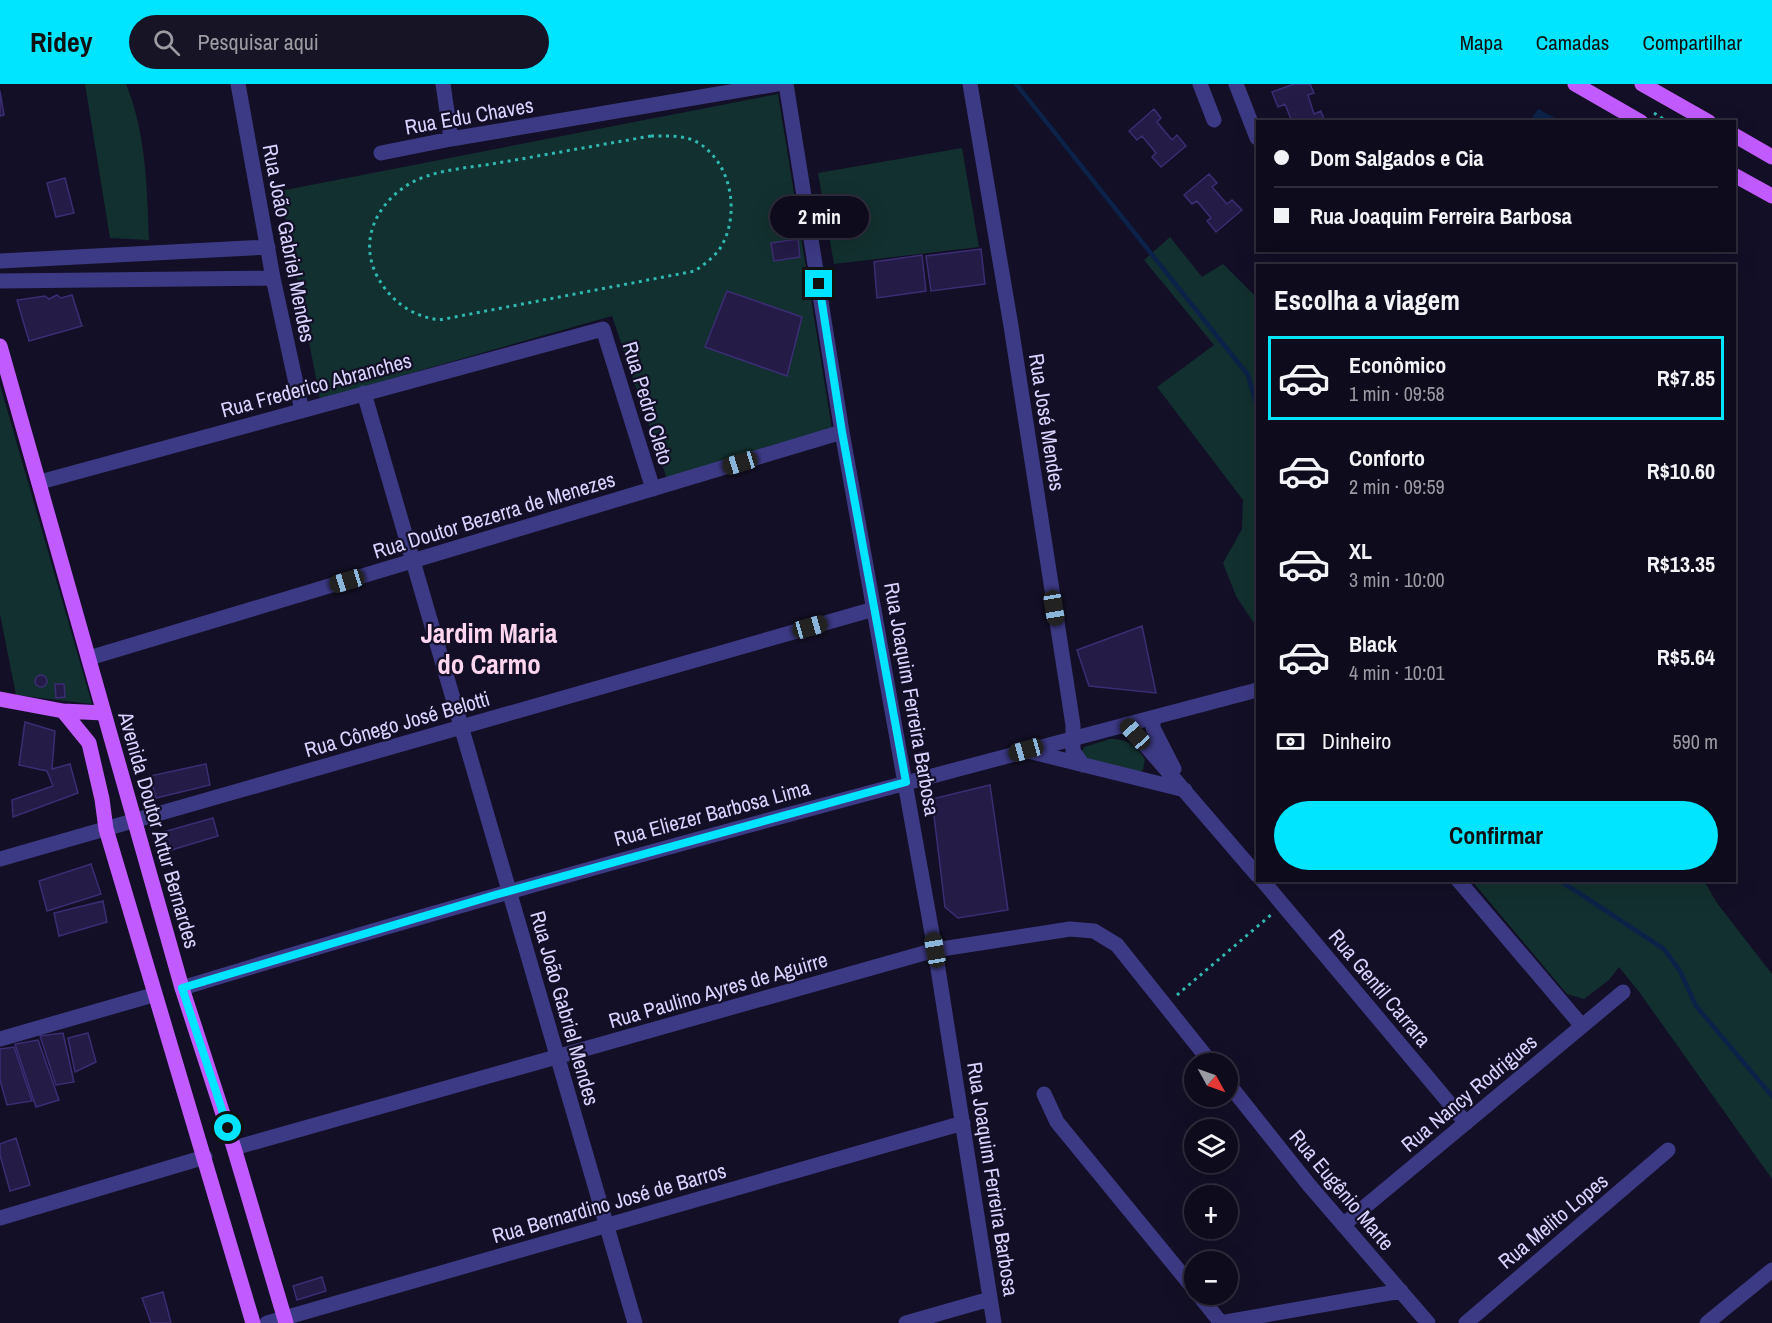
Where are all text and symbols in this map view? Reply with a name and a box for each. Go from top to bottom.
search box [129,15,549,69]
text: Ridey [30,23,93,61]
icon: search [150,26,183,59]
text: Pesquisar aqui [198,27,319,57]
text: Mapa [1460,28,1503,57]
text: Camadas [1536,28,1609,57]
text: Compartilhar [1642,28,1742,57]
street label: Rua Edu Chaves [402,90,536,142]
street label: Rua João Gabriel Mendes [256,142,322,344]
text: Dom Salgados e Cia [1310,143,1483,173]
callout: 2 min [770,197,868,239]
text: Rua Joaquim Ferreira Barbosa [1310,201,1572,231]
text: 2 min [798,203,841,230]
route end [805,270,832,297]
text: Escolha a viagem [1274,282,1460,318]
street label: Rua Pedro Cleto [616,338,680,468]
street label: Rua Frederico Abranches [217,346,415,424]
text: Econômico [1349,350,1446,380]
street label: Rua José Mendes [1022,351,1072,493]
icon: car [1277,351,1331,405]
text: R$7.85 [1657,363,1715,393]
text: 1 min · 09:58 [1349,380,1445,407]
text: Conforto [1349,443,1425,473]
icon: car [1277,444,1331,498]
car [720,449,760,477]
text: R$10.60 [1647,456,1715,486]
street label: Rua Doutor Bezerra de Menezes [369,464,619,566]
text: 2 min · 09:59 [1349,473,1445,500]
text: XL [1349,536,1372,566]
icon: car [1277,537,1331,591]
text: R$13.35 [1647,549,1715,579]
text: 3 min · 10:00 [1349,566,1445,593]
car [327,567,367,595]
street label: Rua Joaquim Ferreira Barbosa [877,580,947,818]
car [1042,589,1066,627]
car [790,613,830,641]
district label: Jardim Maria do Carmo [421,615,558,682]
text: Black [1349,629,1397,659]
icon: car [1277,630,1331,684]
text: R$5.64 [1657,642,1715,672]
text: 4 min · 10:01 [1349,659,1445,686]
street label: Rua Cônego José Belotti [301,684,493,764]
street label: Avenida Doutor Artur Bernardes [111,707,207,952]
car [1116,715,1154,753]
icon: cash [1274,725,1307,758]
text: Dinheiro [1322,726,1391,756]
text: 590 m [1672,728,1718,755]
car [1006,736,1046,764]
street label: Rua Eliezer Barbosa Lima [611,773,814,853]
button: Confirmar [1274,801,1718,870]
street label: Rua João Gabriel Mendes [523,907,607,1109]
street label: Rua Gentil Carrara [1322,923,1438,1053]
car [923,931,947,969]
street label: Rua Paulino Ayres de Aguirre [605,945,831,1035]
street label: Rua Nancy Rodrigues [1395,1027,1543,1159]
north arrow [1184,1053,1238,1107]
map controls [1184,1053,1238,1305]
street label: Rua Joaquim Ferreira Barbosa [960,1060,1026,1298]
route start [214,1114,241,1141]
button: layers [1184,1119,1238,1173]
street label: Rua Eugênio Marte [1283,1123,1401,1257]
street label: Rua Bernardino José de Barros [489,1156,729,1250]
street label: Rua Melito Lopes [1492,1167,1614,1275]
button: + [1184,1185,1238,1239]
button: − [1184,1251,1238,1305]

